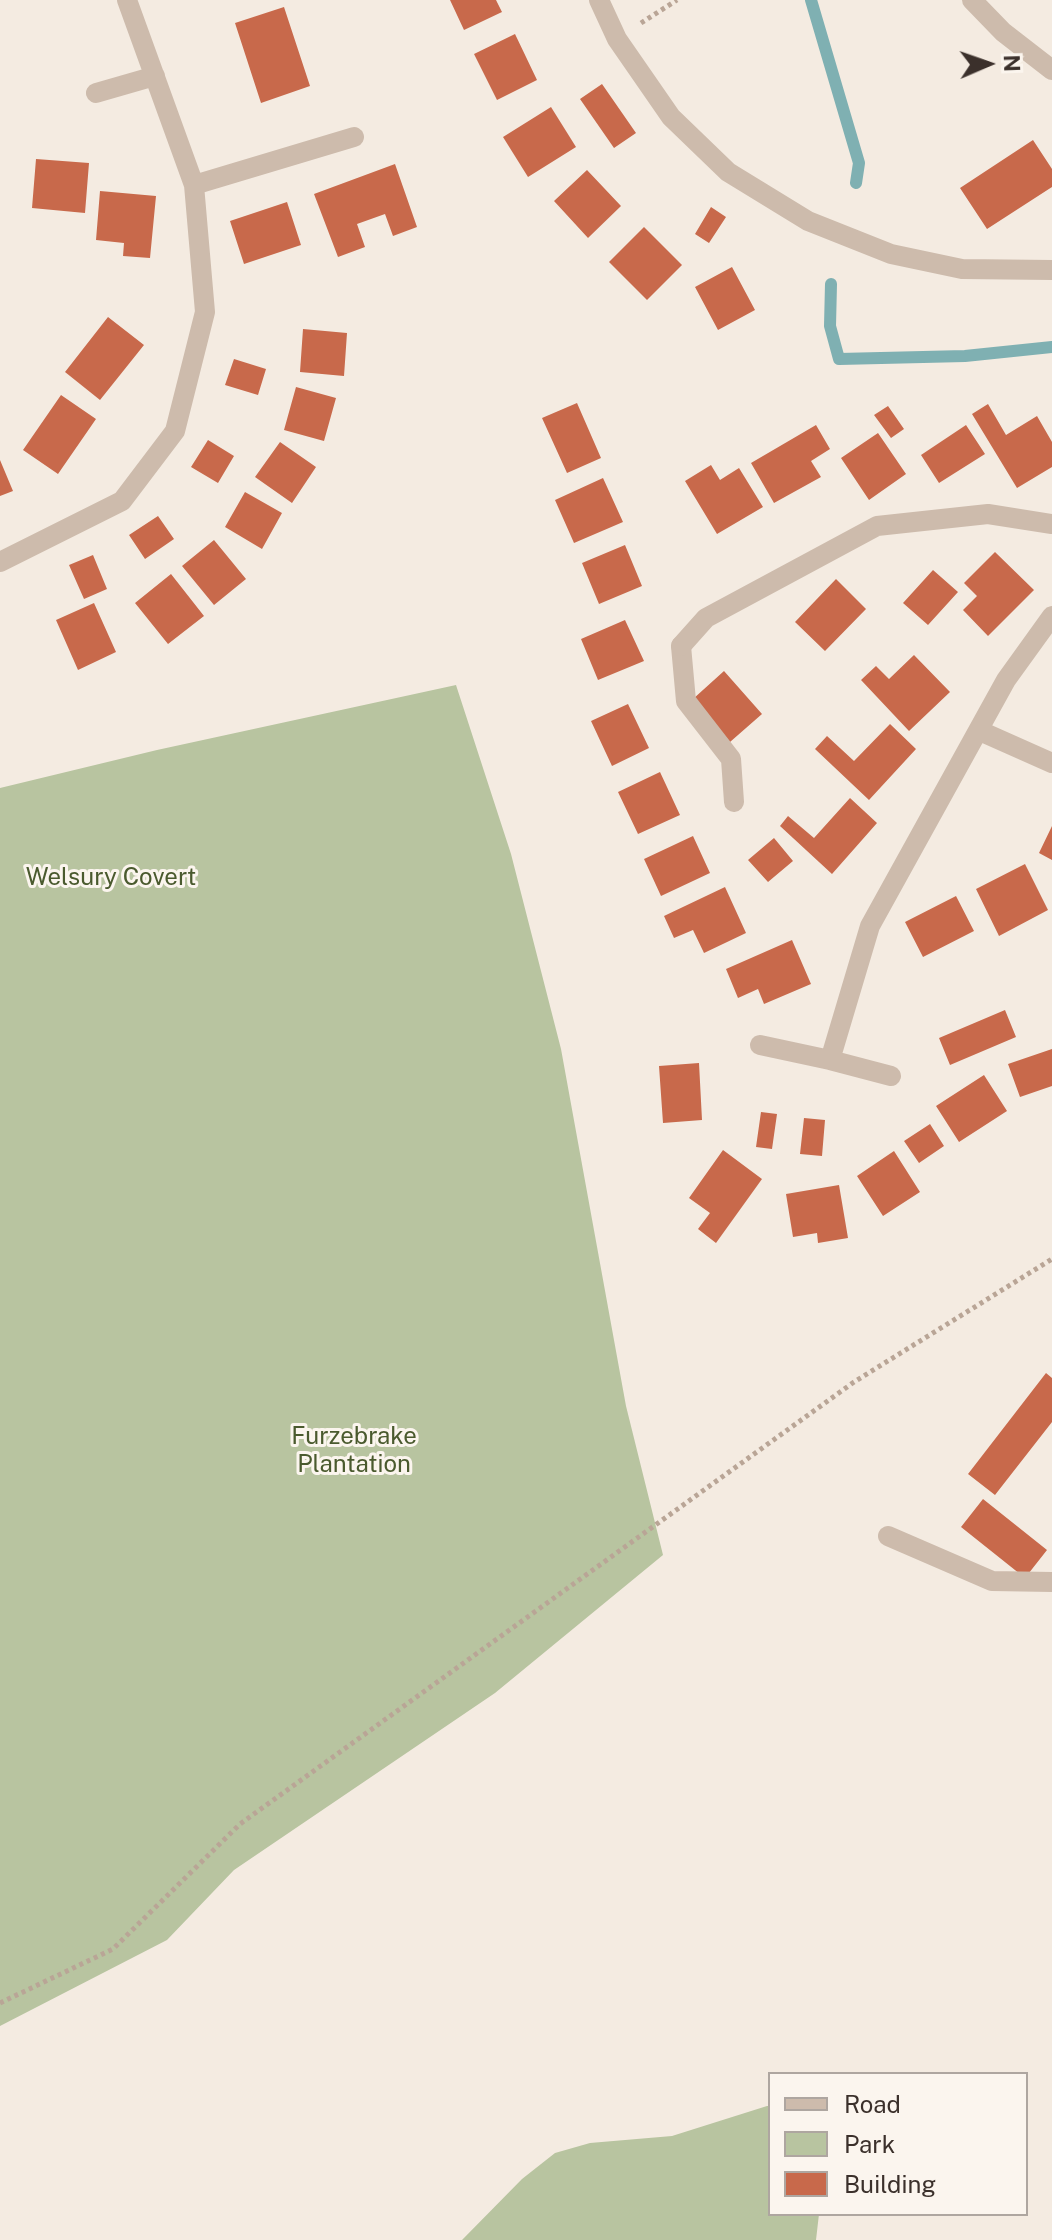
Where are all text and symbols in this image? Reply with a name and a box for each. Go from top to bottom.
north arrow [948,24,1028,104]
text: N [999,54,1025,72]
park label: Welsury Covert [26,864,196,892]
park label: Furzebrake Plantation [291,1423,417,1479]
legend [768,2072,1028,2216]
text: Road [844,2090,901,2118]
text: Park [844,2130,895,2158]
text: Building [844,2170,936,2198]

